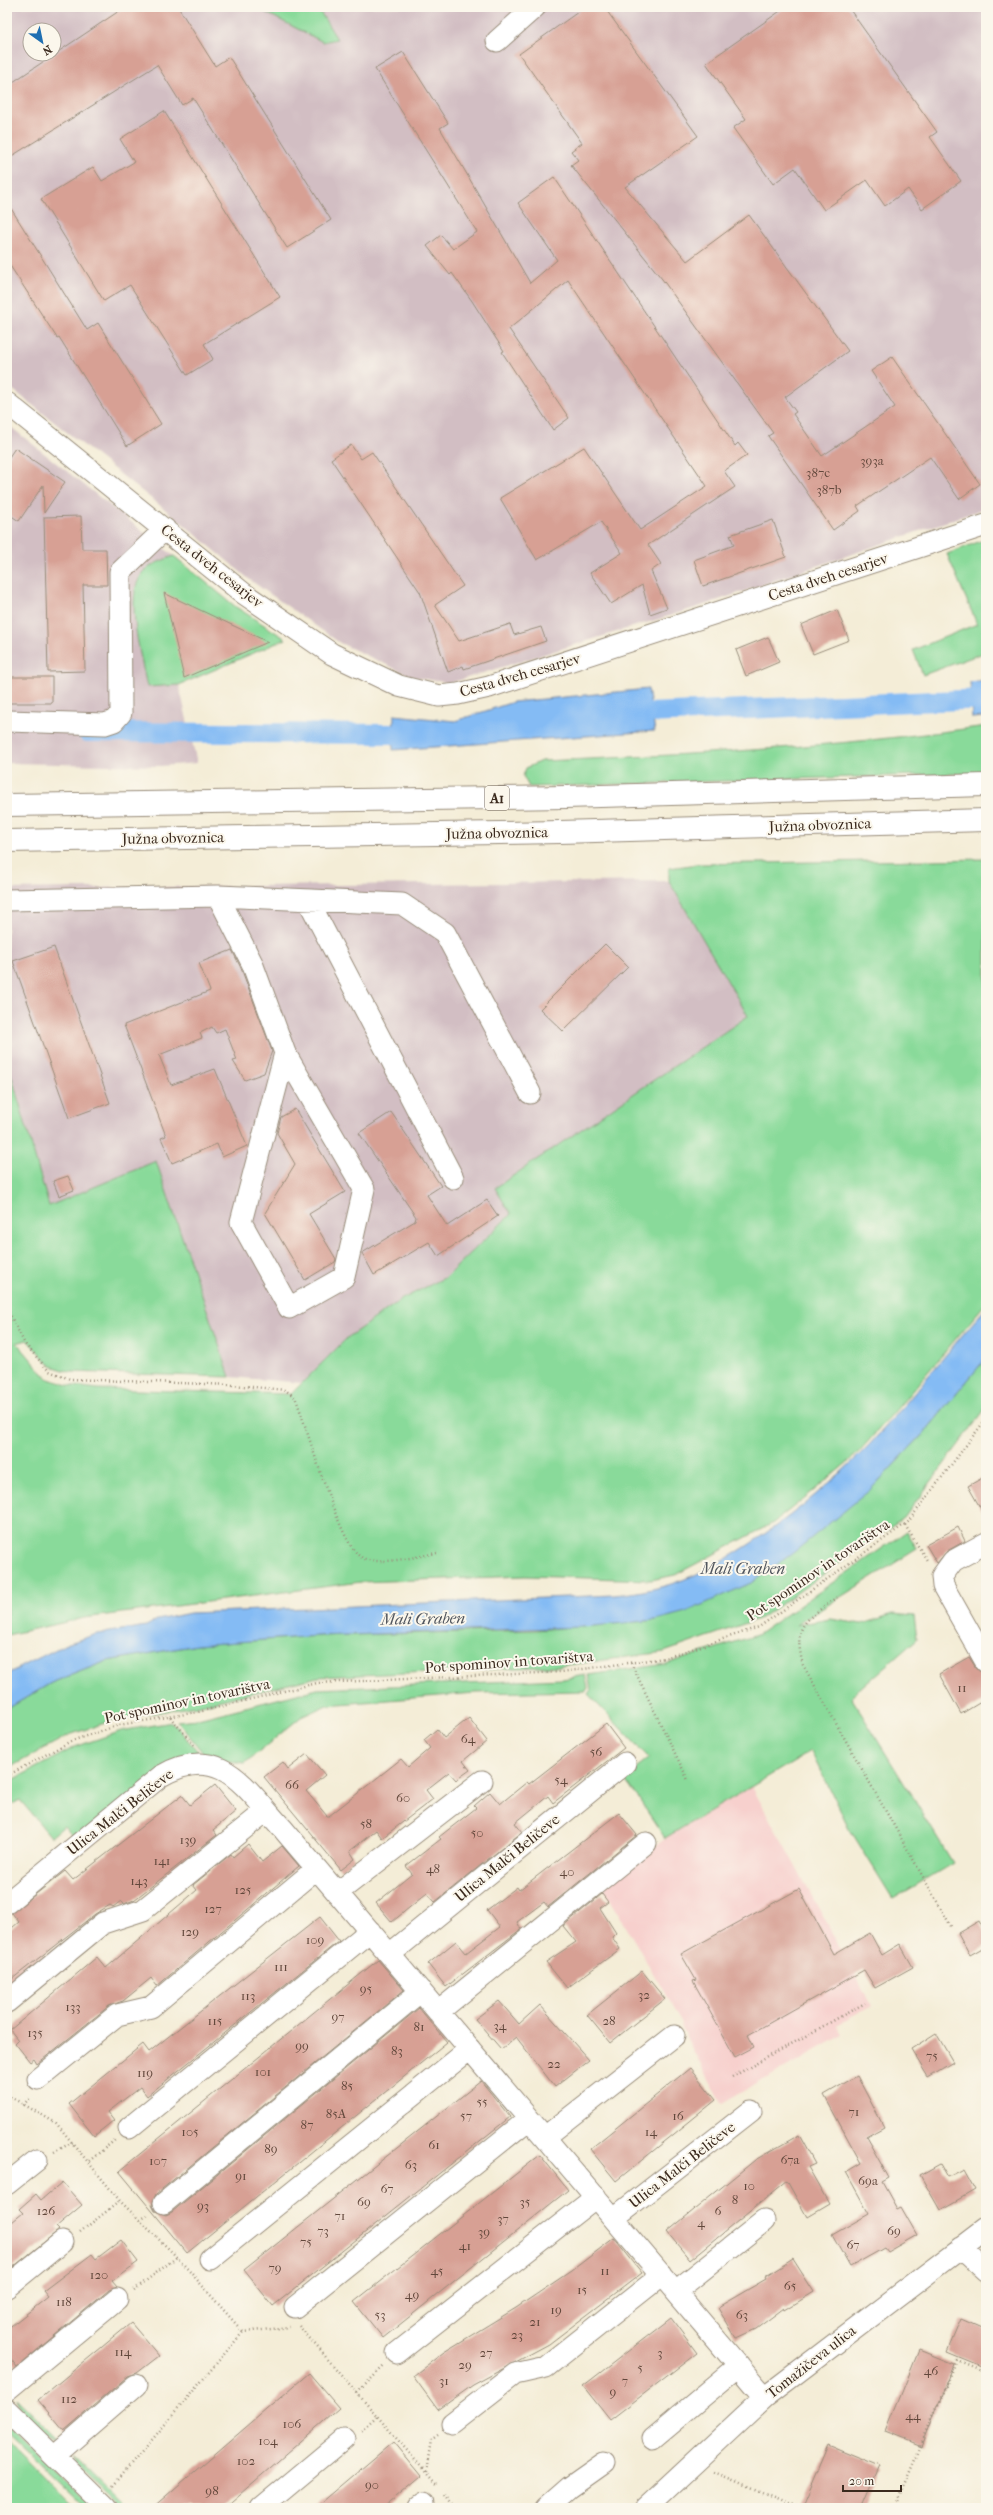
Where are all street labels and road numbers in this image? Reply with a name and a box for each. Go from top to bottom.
street label: Cesta dveh cesarjev [157,521,267,612]
street label: Cesta dveh cesarjev [766,549,890,605]
street label: Cesta dveh cesarjev [458,649,583,701]
road number: A1 [485,786,509,810]
street label: Južna obvoznica [768,814,873,836]
street label: Južna obvoznica [445,823,549,843]
street label: Južna obvoznica [121,828,225,848]
street label: Pot spominov in tovarištva [743,1515,894,1625]
street label: Pot spominov in tovarištva [424,1647,595,1677]
street label: Pot spominov in tovarištva [102,1674,273,1727]
street label: Ulica Malči Beličeve [63,1765,177,1859]
street label: Ulica Malči Beličeve [451,1810,564,1906]
street label: Ulica Malči Beličeve [625,2118,739,2212]
street label: Tomažičeva ulica [763,2321,860,2403]

